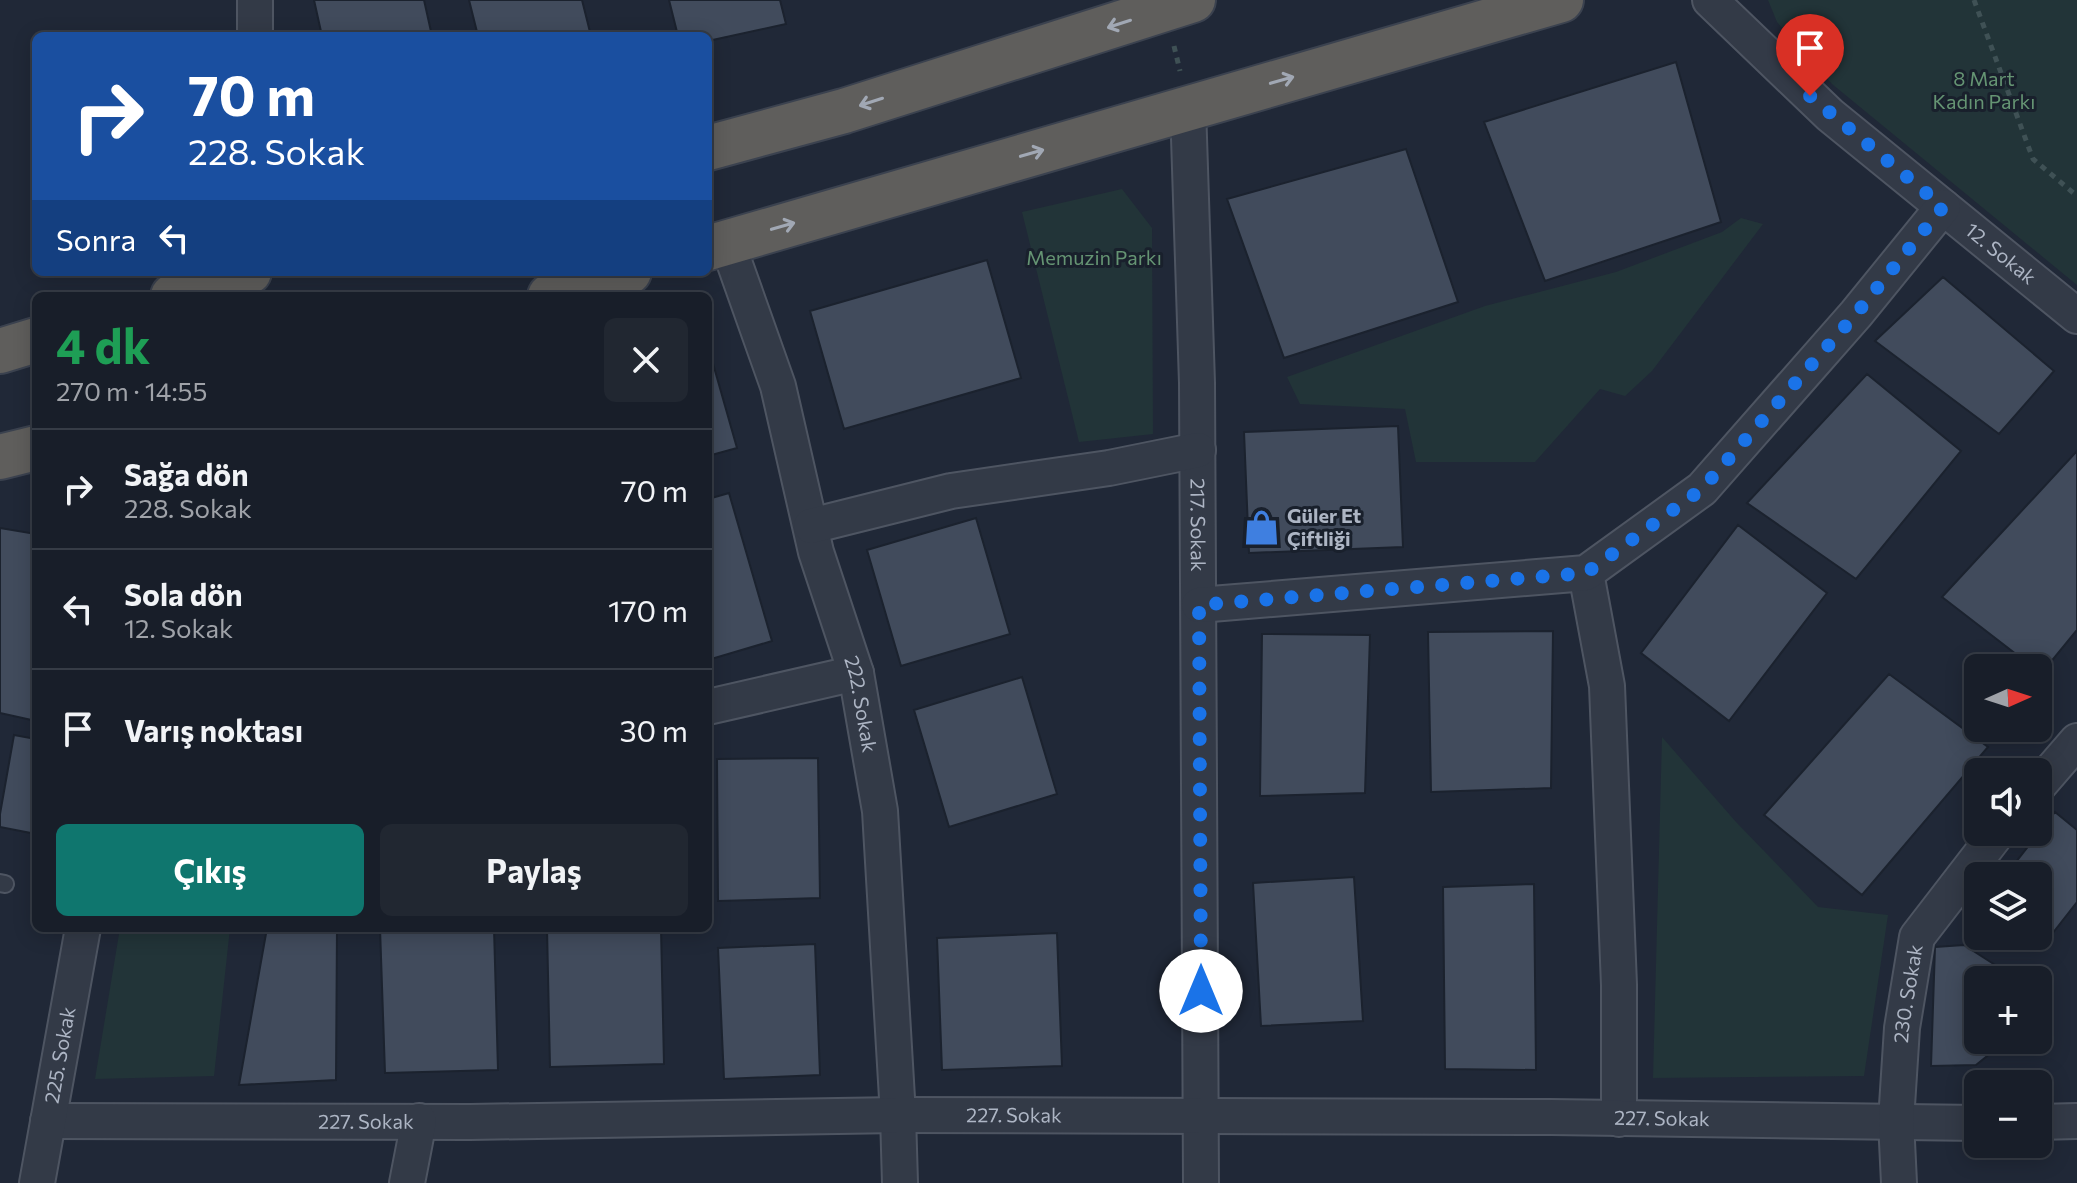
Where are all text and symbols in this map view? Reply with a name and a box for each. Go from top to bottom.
pin [1776,14.0,1844,96]
one-way arrow [1106,17,1131,32]
icon: arrive [1788,26,1832,70]
text: 70 m [188,59,315,128]
icon: right [56,64,160,168]
park label: 8 Mart Kadın Parkı [1933,66,2035,113]
one-way arrow [1269,72,1294,87]
one-way arrow [858,95,884,110]
text: 228. Sokak [188,128,365,172]
one-way arrow [1019,145,1045,160]
icon: left [152,216,196,260]
street label: 12. Sokak [1961,217,2041,289]
one-way arrow [769,218,795,233]
text: Sonra [56,220,136,257]
park label: Memuzin Parkı [1026,245,1162,269]
text: 4 dk [56,315,150,374]
button: close [604,318,688,402]
text: 270 m · 14:55 [56,375,207,406]
text: Sağa dön [124,455,249,492]
icon: right [56,467,100,511]
text: 70 m [621,471,688,508]
street label: 217. Sokak [1186,478,1211,572]
text: 228. Sokak [124,492,252,523]
place label: Güler Et Çiftliği [1287,503,1361,550]
shop icon: Güler Et Çiftliği [1242,509,1280,547]
text: Sola dön [124,575,243,612]
icon: left [56,587,100,631]
text: 170 m [608,591,688,628]
text: 12. Sokak [124,612,233,643]
street label: 222. Sokak [840,652,883,754]
north arrow [1964,654,2052,742]
map controls [1964,654,2052,1158]
icon: arrive [56,707,100,751]
text: Varış noktası [124,711,303,748]
text: 30 m [619,711,688,748]
button: sound [1964,758,2052,846]
button: Çıkış [56,824,364,916]
button: Paylaş [380,824,688,916]
button: layers [1964,862,2052,950]
street label: 230. Sokak [1888,942,1927,1044]
position arrow [1159,949,1243,1033]
button: + [1964,966,2052,1054]
street label: 225. Sokak [39,1004,80,1105]
button: − [1964,1070,2052,1158]
street label: 227. Sokak [966,1102,1062,1127]
street label: 227. Sokak [1614,1105,1710,1130]
street label: 227. Sokak [318,1109,414,1133]

